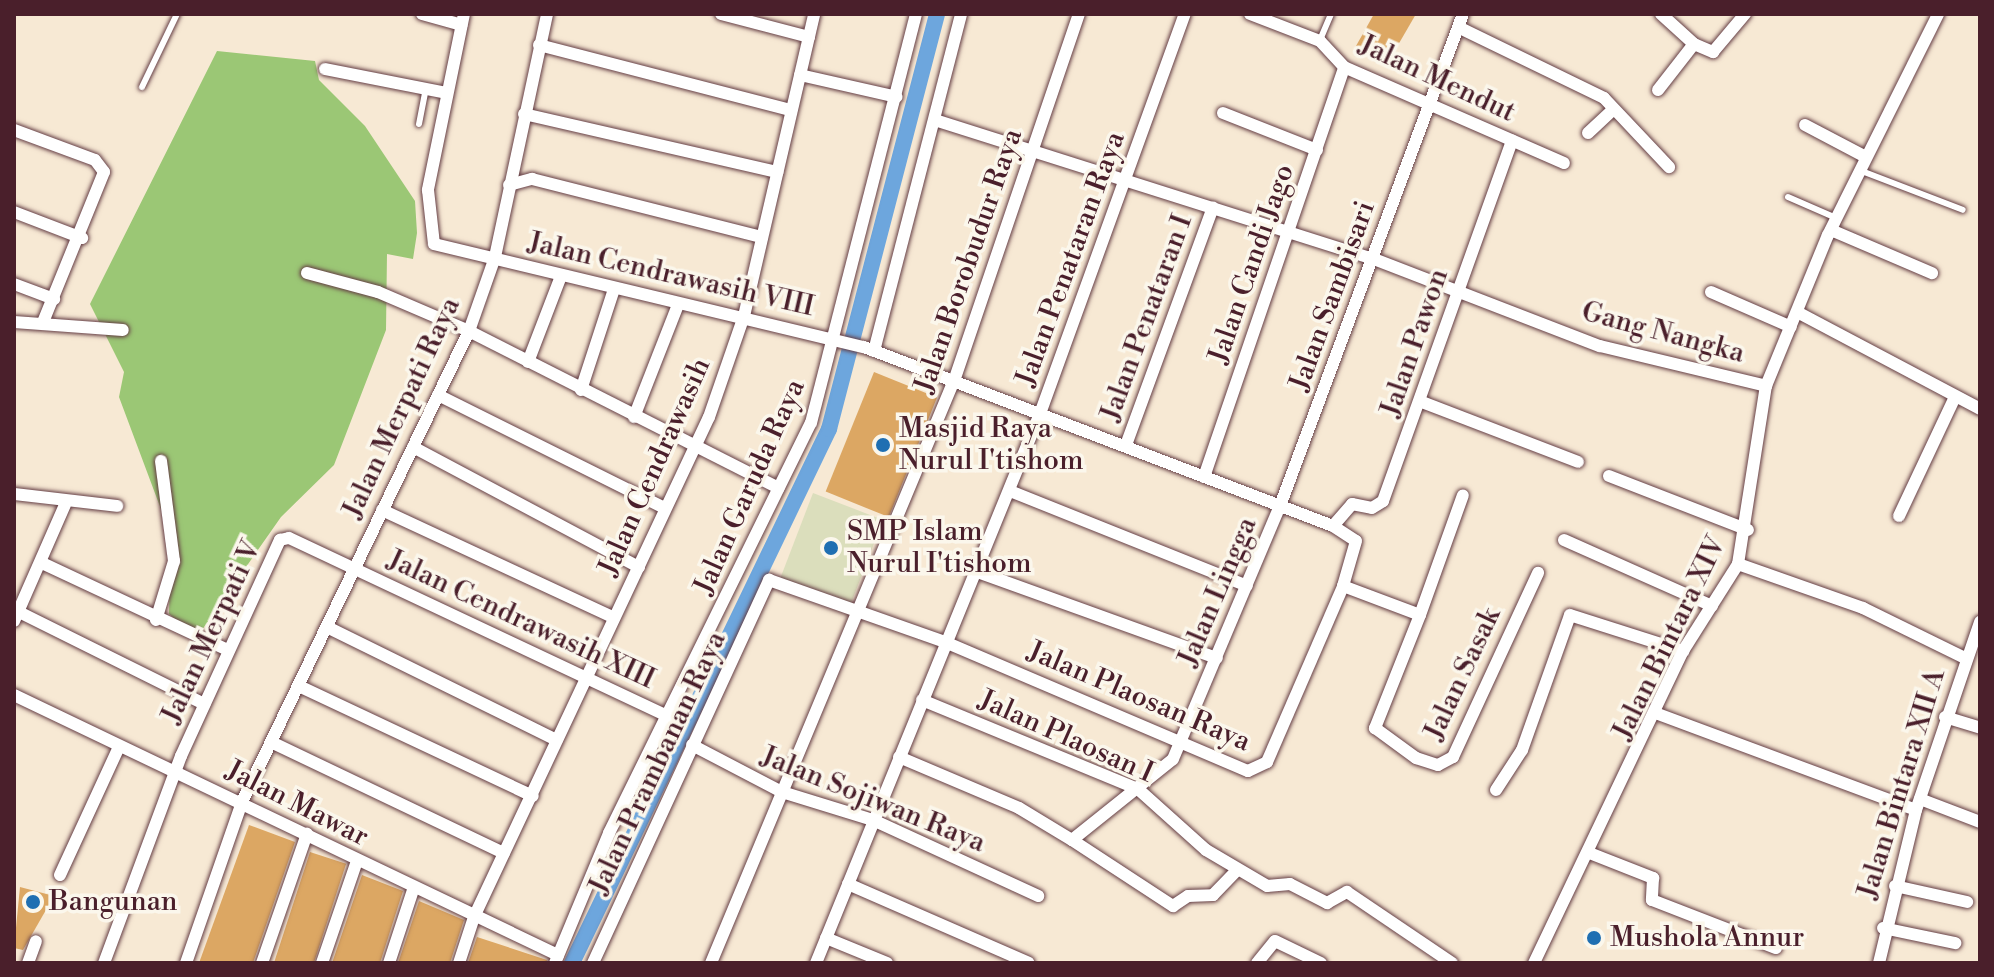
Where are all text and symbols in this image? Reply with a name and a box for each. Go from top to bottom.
street label: Jalan Mendut [1354,28,1520,130]
street label: Jalan Borobudur Raya [908,125,1030,397]
street label: Jalan Penataran Raya [1009,127,1133,391]
street label: Jalan Candi Jago [1202,160,1302,368]
street label: Jalan Sambisari [1283,197,1383,395]
street label: Jalan Penataran I [1094,210,1200,426]
street label: Jalan Cendrawasih VIII [525,226,817,324]
street label: Jalan Pawon [1374,265,1456,421]
street label: Jalan Merpati Raya [336,292,468,524]
street label: Gang Nangka [1578,295,1748,371]
street label: Jalan Cendrawasih [592,353,718,581]
street label: Jalan Garuda Raya [687,374,813,600]
place label: Masjid Raya Nurul I'tishom [899,412,1084,478]
marker: Masjid Raya Nurul I'tishom [874,436,892,454]
street label: Jalan Lingga [1172,512,1264,672]
place label: SMP Islam Nurul I'tishom [847,515,1032,581]
street label: Jalan Bintara XIV [1606,531,1734,745]
street label: Jalan Merpati V [155,535,269,729]
marker: SMP Islam Nurul I'tishom [822,539,840,557]
street label: Jalan Cendrawasih XIII [382,543,660,697]
street label: Jalan Sasak [1418,602,1508,746]
street label: Jalan Prambanan Raya [582,626,734,900]
street label: Jalan Plaosan Raya [1023,635,1255,759]
street label: Jalan Bintara XII A [1851,665,1953,903]
street label: Jalan Plaosan I [973,683,1159,791]
street label: Jalan Sojiwan Raya [756,740,990,860]
street label: Jalan Mawar [220,754,374,854]
place label: Bangunan [49,885,178,919]
marker: Bangunan [24,893,42,911]
place label: Mushola Annur [1610,921,1804,955]
marker: Mushola Annur [1585,929,1603,947]

